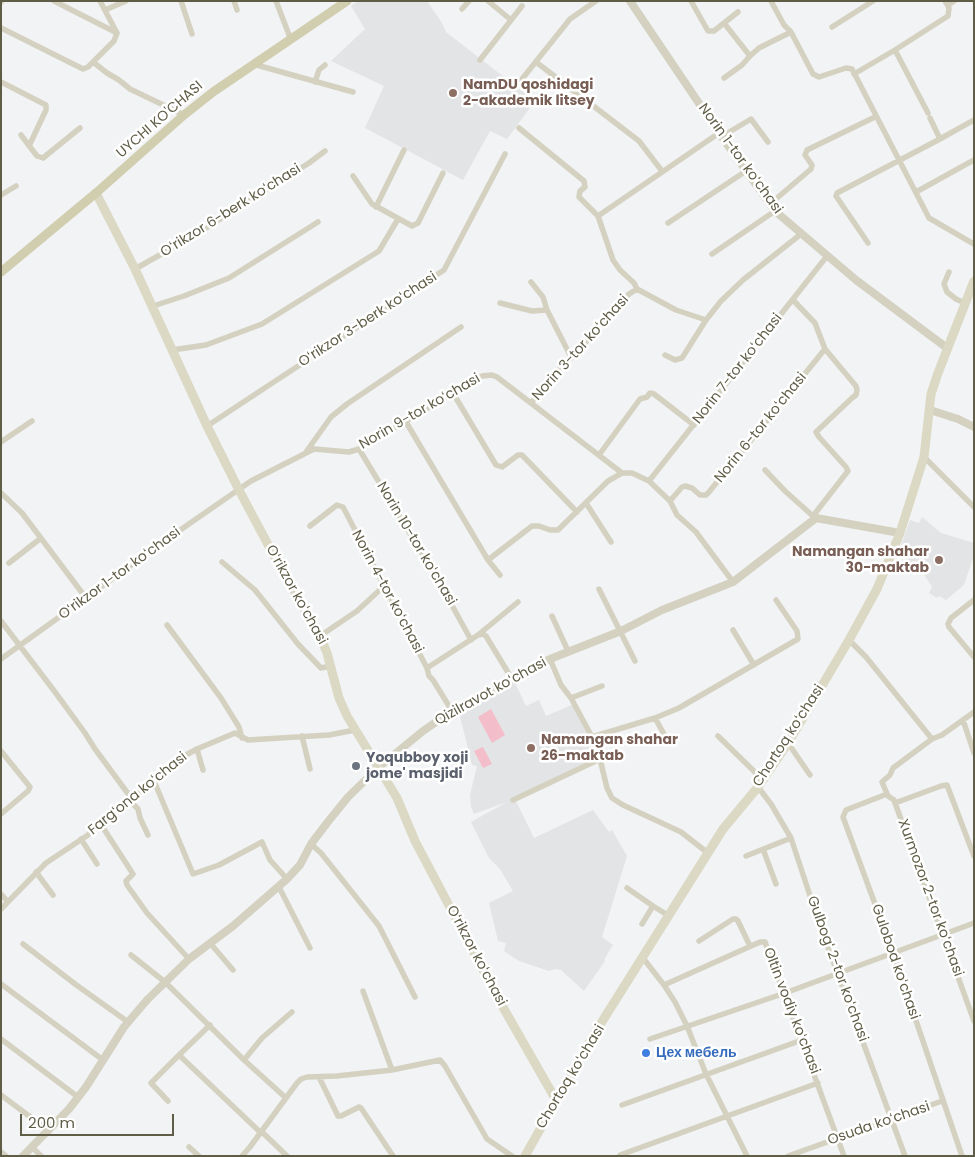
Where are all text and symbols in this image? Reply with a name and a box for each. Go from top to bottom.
place label: NamDU qoshidagi 2-akademik litsey [463,77,595,110]
street label: UYCHI KO'CHASI [114,78,206,162]
marker: NamDU qoshidagi 2-akademik litsey [447,87,459,99]
street label: Norin 1-tor koʻchasi [694,101,786,217]
street label: Oʻrikzor 6-berk koʻchasi [158,161,304,261]
street label: Oʻrikzor 3-berk koʻchasi [296,269,440,371]
street label: Norin 3-tor koʻchasi [529,292,633,404]
street label: Norin 7-tor koʻchasi [690,310,786,428]
street label: Norin 6-tor koʻchasi [711,370,811,486]
street label: Norin 9-tor koʻchasi [357,371,483,453]
street label: Norin 10-tor koʻchasi [372,479,460,609]
street label: Oʻrikzor 1-tor koʻchasi [56,524,184,624]
street label: Norin 4-tor koʻchasi [348,528,426,656]
street label: Oʻrikzor koʻchasi [262,542,330,648]
place label: Namangan shahar 30-maktab [792,544,929,576]
marker: Namangan shahar 30-maktab [933,554,945,566]
street label: Qizilravot koʻchasi [432,654,550,730]
street label: Chortoq koʻchasi [750,682,828,790]
place label: Namangan shahar 26-maktab [541,732,678,764]
marker: Namangan shahar 26-maktab [525,742,537,754]
street label: Fargʻona koʻchasi [85,749,191,839]
place label: Yoqubboy xoji jome' masjidi [366,750,468,782]
marker: Yoqubboy xoji jome' masjidi [350,760,362,772]
street label: Xurmozor 2-tor koʻchasi [894,817,966,979]
street label: Gulbogʻ 2-tor koʻchasi [803,894,871,1044]
street label: Gulobod koʻchasi [867,902,923,1022]
street label: Oʻrikzor koʻchasi [442,903,510,1009]
street label: Oltin vodiy koʻchasi [759,945,823,1077]
street label: Chortoq koʻchasi [533,1022,609,1132]
place label: Цех мебель [656,1045,737,1061]
marker: Цех мебель [640,1047,652,1059]
street label: Osuda koʻchasi [826,1099,932,1149]
scale bar [22,1104,176,1136]
text: 200 m [28,1112,75,1133]

